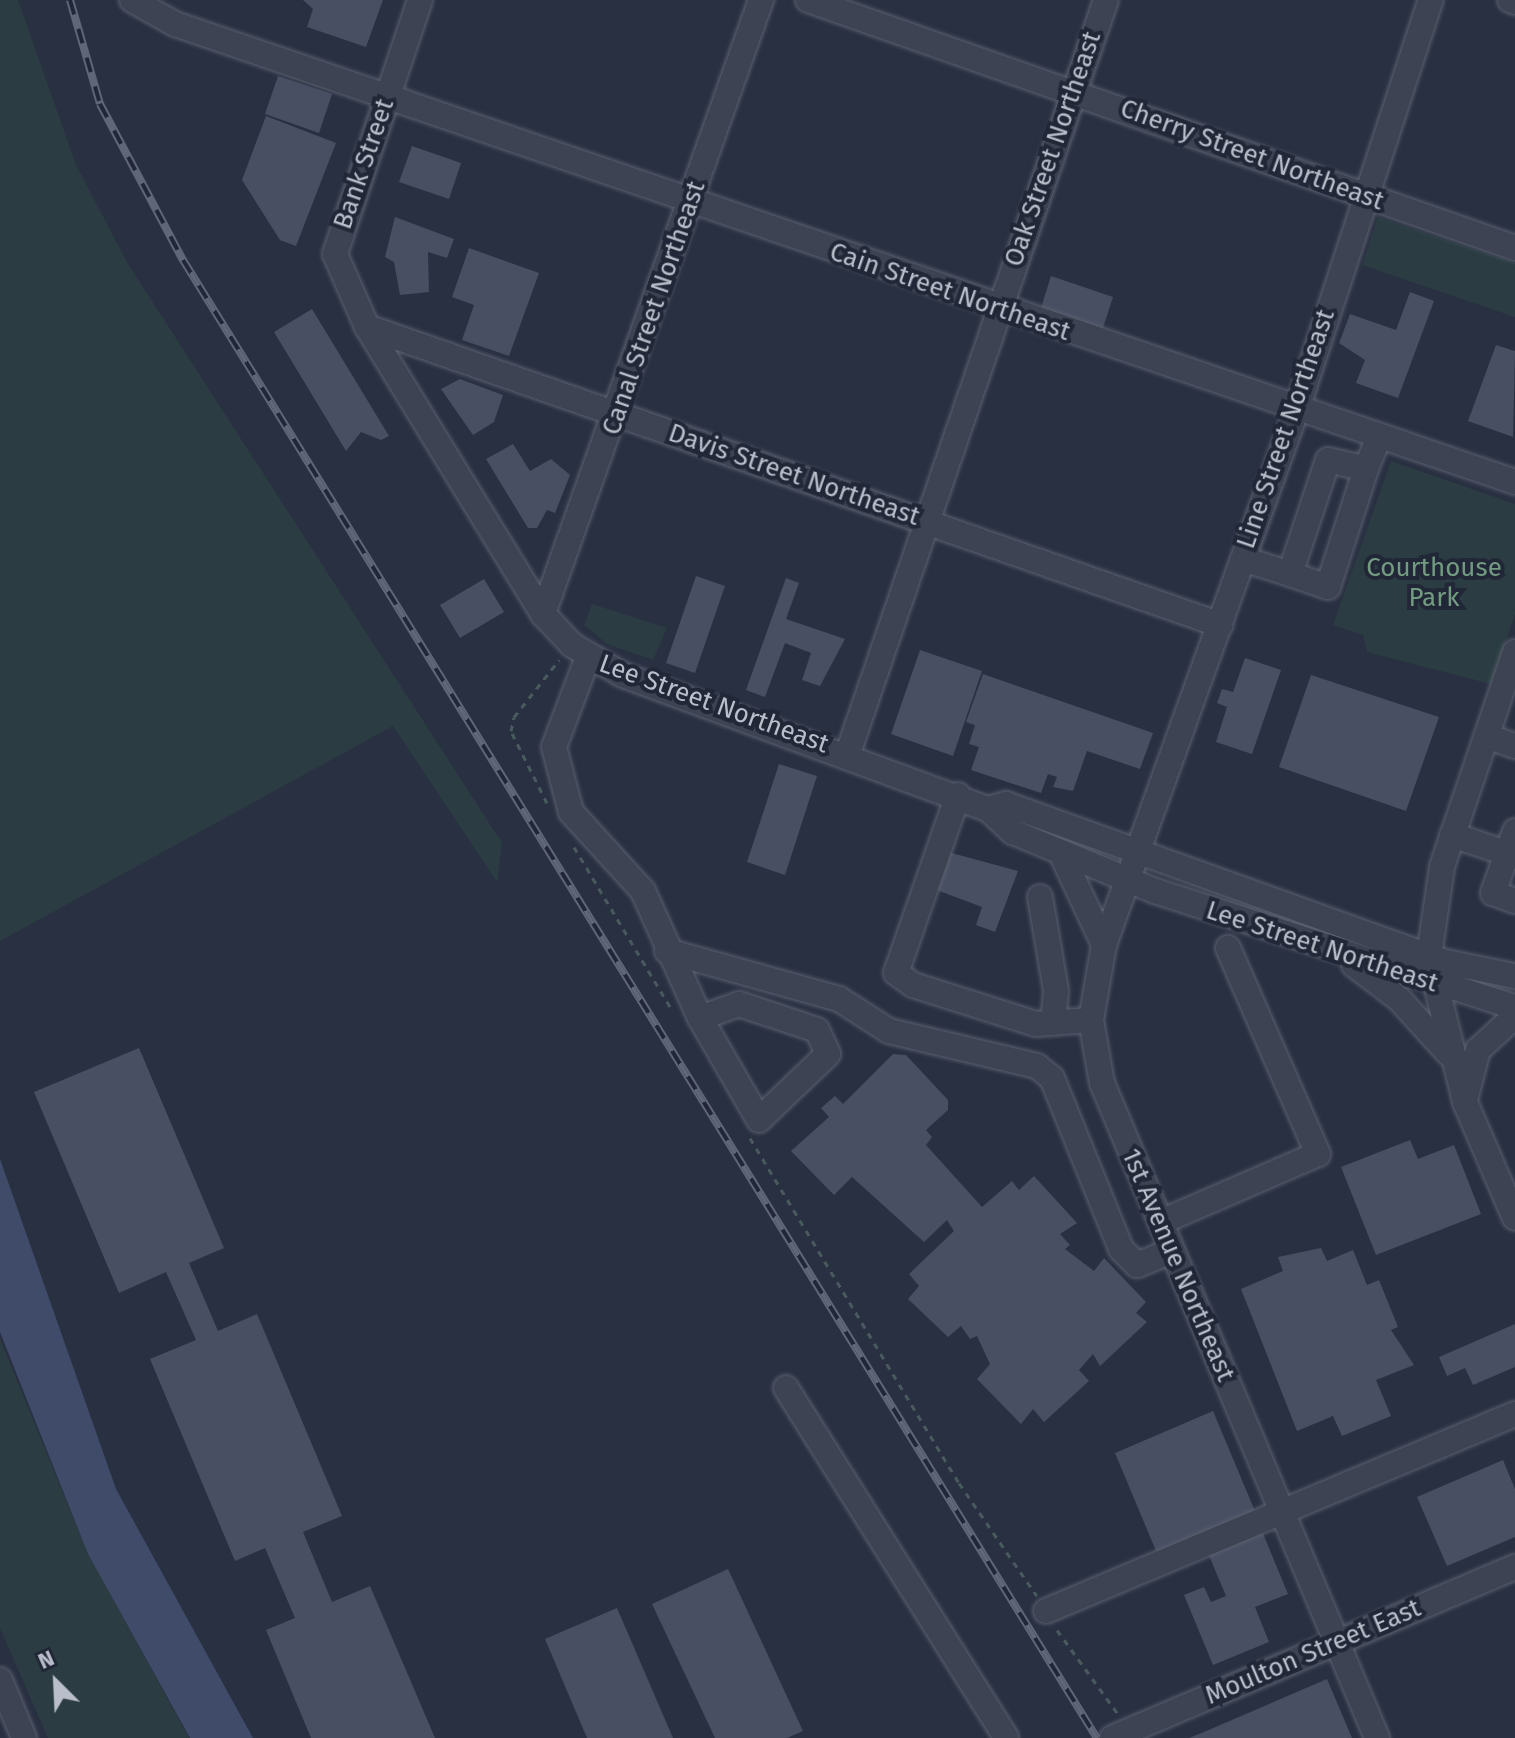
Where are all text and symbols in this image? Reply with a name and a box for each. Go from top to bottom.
street label: Oak Street Northeast [998,27,1108,271]
street label: Cherry Street Northeast [1116,93,1388,217]
street label: Bank Street [327,95,401,233]
street label: Canal Street Northeast [596,177,712,439]
street label: Cain Street Northeast [826,236,1074,348]
street label: Line Street Northeast [1230,305,1342,553]
street label: Davis Street Northeast [664,417,924,533]
park label: Courthouse Park [1366,552,1502,614]
street label: Lee Street Northeast [595,648,833,760]
street label: Lee Street Northeast [1202,895,1442,999]
street label: 1st Avenue Northeast [1115,1144,1241,1386]
street label: Moulton Street East [1201,1593,1425,1711]
north arrow [16,1642,96,1722]
text: N [34,1644,58,1675]

